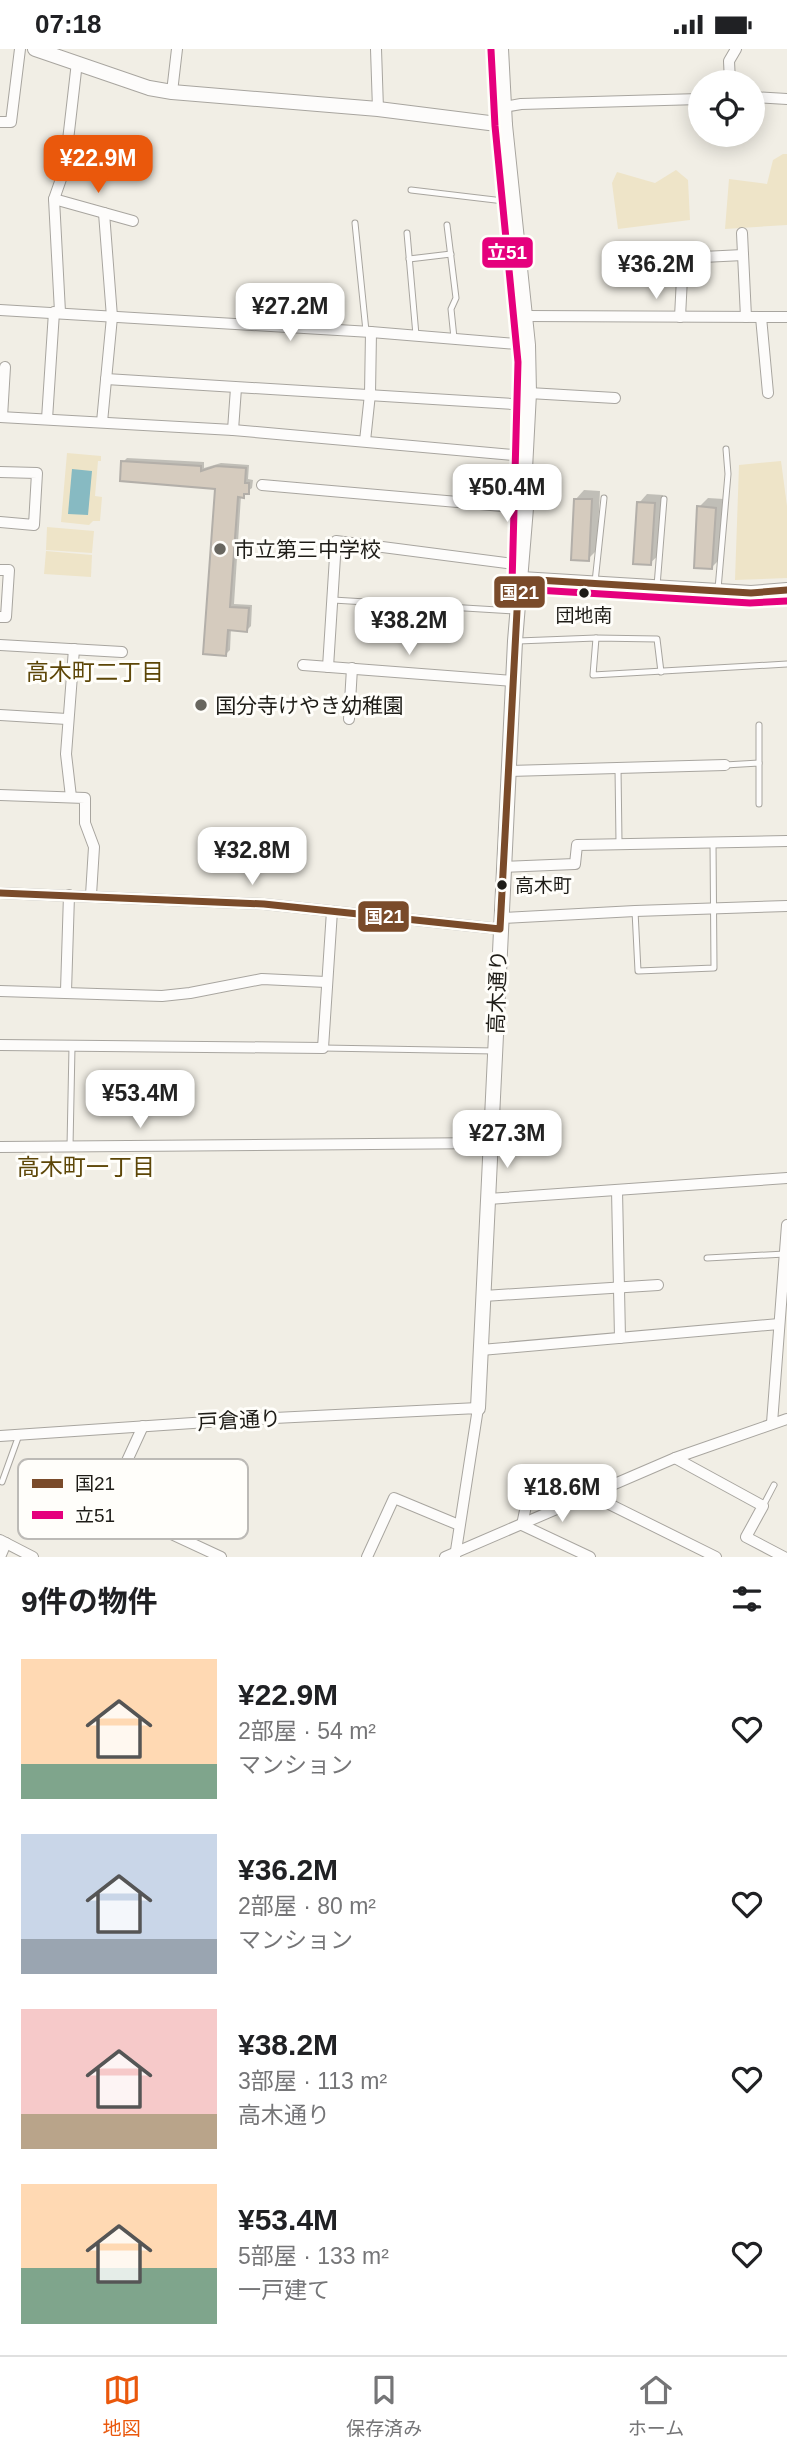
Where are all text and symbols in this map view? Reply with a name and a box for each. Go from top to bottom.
text: 07:18 [35,9,102,39]
map controls [688,70,765,147]
button: locate [688,70,765,147]
pin: ¥22.9M [41,135,155,195]
text: ¥22.9M [60,145,136,171]
line badge: 立51 [481,236,534,269]
pin: ¥36.2M [599,241,713,301]
text: 立51 [487,242,527,263]
text: ¥36.2M [618,251,694,277]
pin: ¥27.2M [233,283,347,343]
text: ¥27.2M [252,293,328,319]
pin: ¥50.4M [450,465,564,524]
text: ¥50.4M [469,474,545,500]
place label: 市立第三中学校 [234,538,381,561]
marker: 市立第三中学校 [212,541,228,557]
line badge: 国21 [493,575,546,609]
text: 国21 [499,582,539,603]
marker: 団地南 [577,586,591,600]
pin: ¥38.2M [352,597,466,657]
place label: 団地南 [555,605,613,626]
text: ¥38.2M [371,607,447,633]
district label: 高木町二丁目 [26,659,164,685]
place label: 国分寺けやき幼稚園 [215,694,404,717]
marker: 国分寺けやき幼稚園 [193,697,209,713]
pin: ¥32.8M [195,827,309,887]
text: ¥32.8M [214,837,290,863]
place label: 高木町 [515,875,572,896]
marker: 高木町 [495,878,509,892]
line badge: 国21 [357,900,410,933]
text: 国21 [364,906,404,927]
street label: 高木通り [484,950,510,1034]
pin: ¥53.4M [83,1070,197,1130]
text: ¥53.4M [102,1080,178,1106]
pin: ¥27.3M [450,1111,564,1170]
text: ¥27.3M [469,1120,545,1146]
district label: 高木町一丁目 [17,1154,155,1180]
street label: 戸倉通り [196,1406,282,1434]
legend [18,1459,248,1539]
pin: ¥18.6M [505,1465,619,1524]
text: 国21 [75,1473,115,1494]
text: ¥18.6M [524,1474,600,1500]
text: 立51 [75,1505,115,1526]
icon: filters [728,1580,766,1618]
text: 9件の物件 [21,1585,158,1618]
text: ¥22.9M [238,1678,338,1711]
icon: home [77,1687,161,1771]
icon: heart [728,1710,766,1748]
text: 2部屋 · 54 m² [238,1718,376,1744]
text: マンション [238,1752,353,1778]
text: ¥36.2M [238,1853,338,1886]
icon: home [77,1862,161,1946]
icon: heart [728,1885,766,1923]
text: 2部屋 · 80 m² [238,1893,376,1919]
text: マンション [238,1927,353,1953]
text: ¥38.2M [238,2028,338,2061]
icon: home [77,2037,161,2121]
icon: heart [728,2060,766,2098]
text: 3部屋 · 113 m² [238,2068,387,2094]
text: 高木通り [238,2102,330,2128]
text: ¥53.4M [238,2203,338,2236]
icon: home [77,2212,161,2296]
icon: heart [728,2235,766,2273]
text: 5部屋 · 133 m² [238,2243,389,2269]
text: 一戸建て [238,2277,330,2303]
tab: 地図 [103,2371,141,2440]
tab: 保存済み [346,2371,422,2440]
tab: ホーム [628,2371,684,2440]

